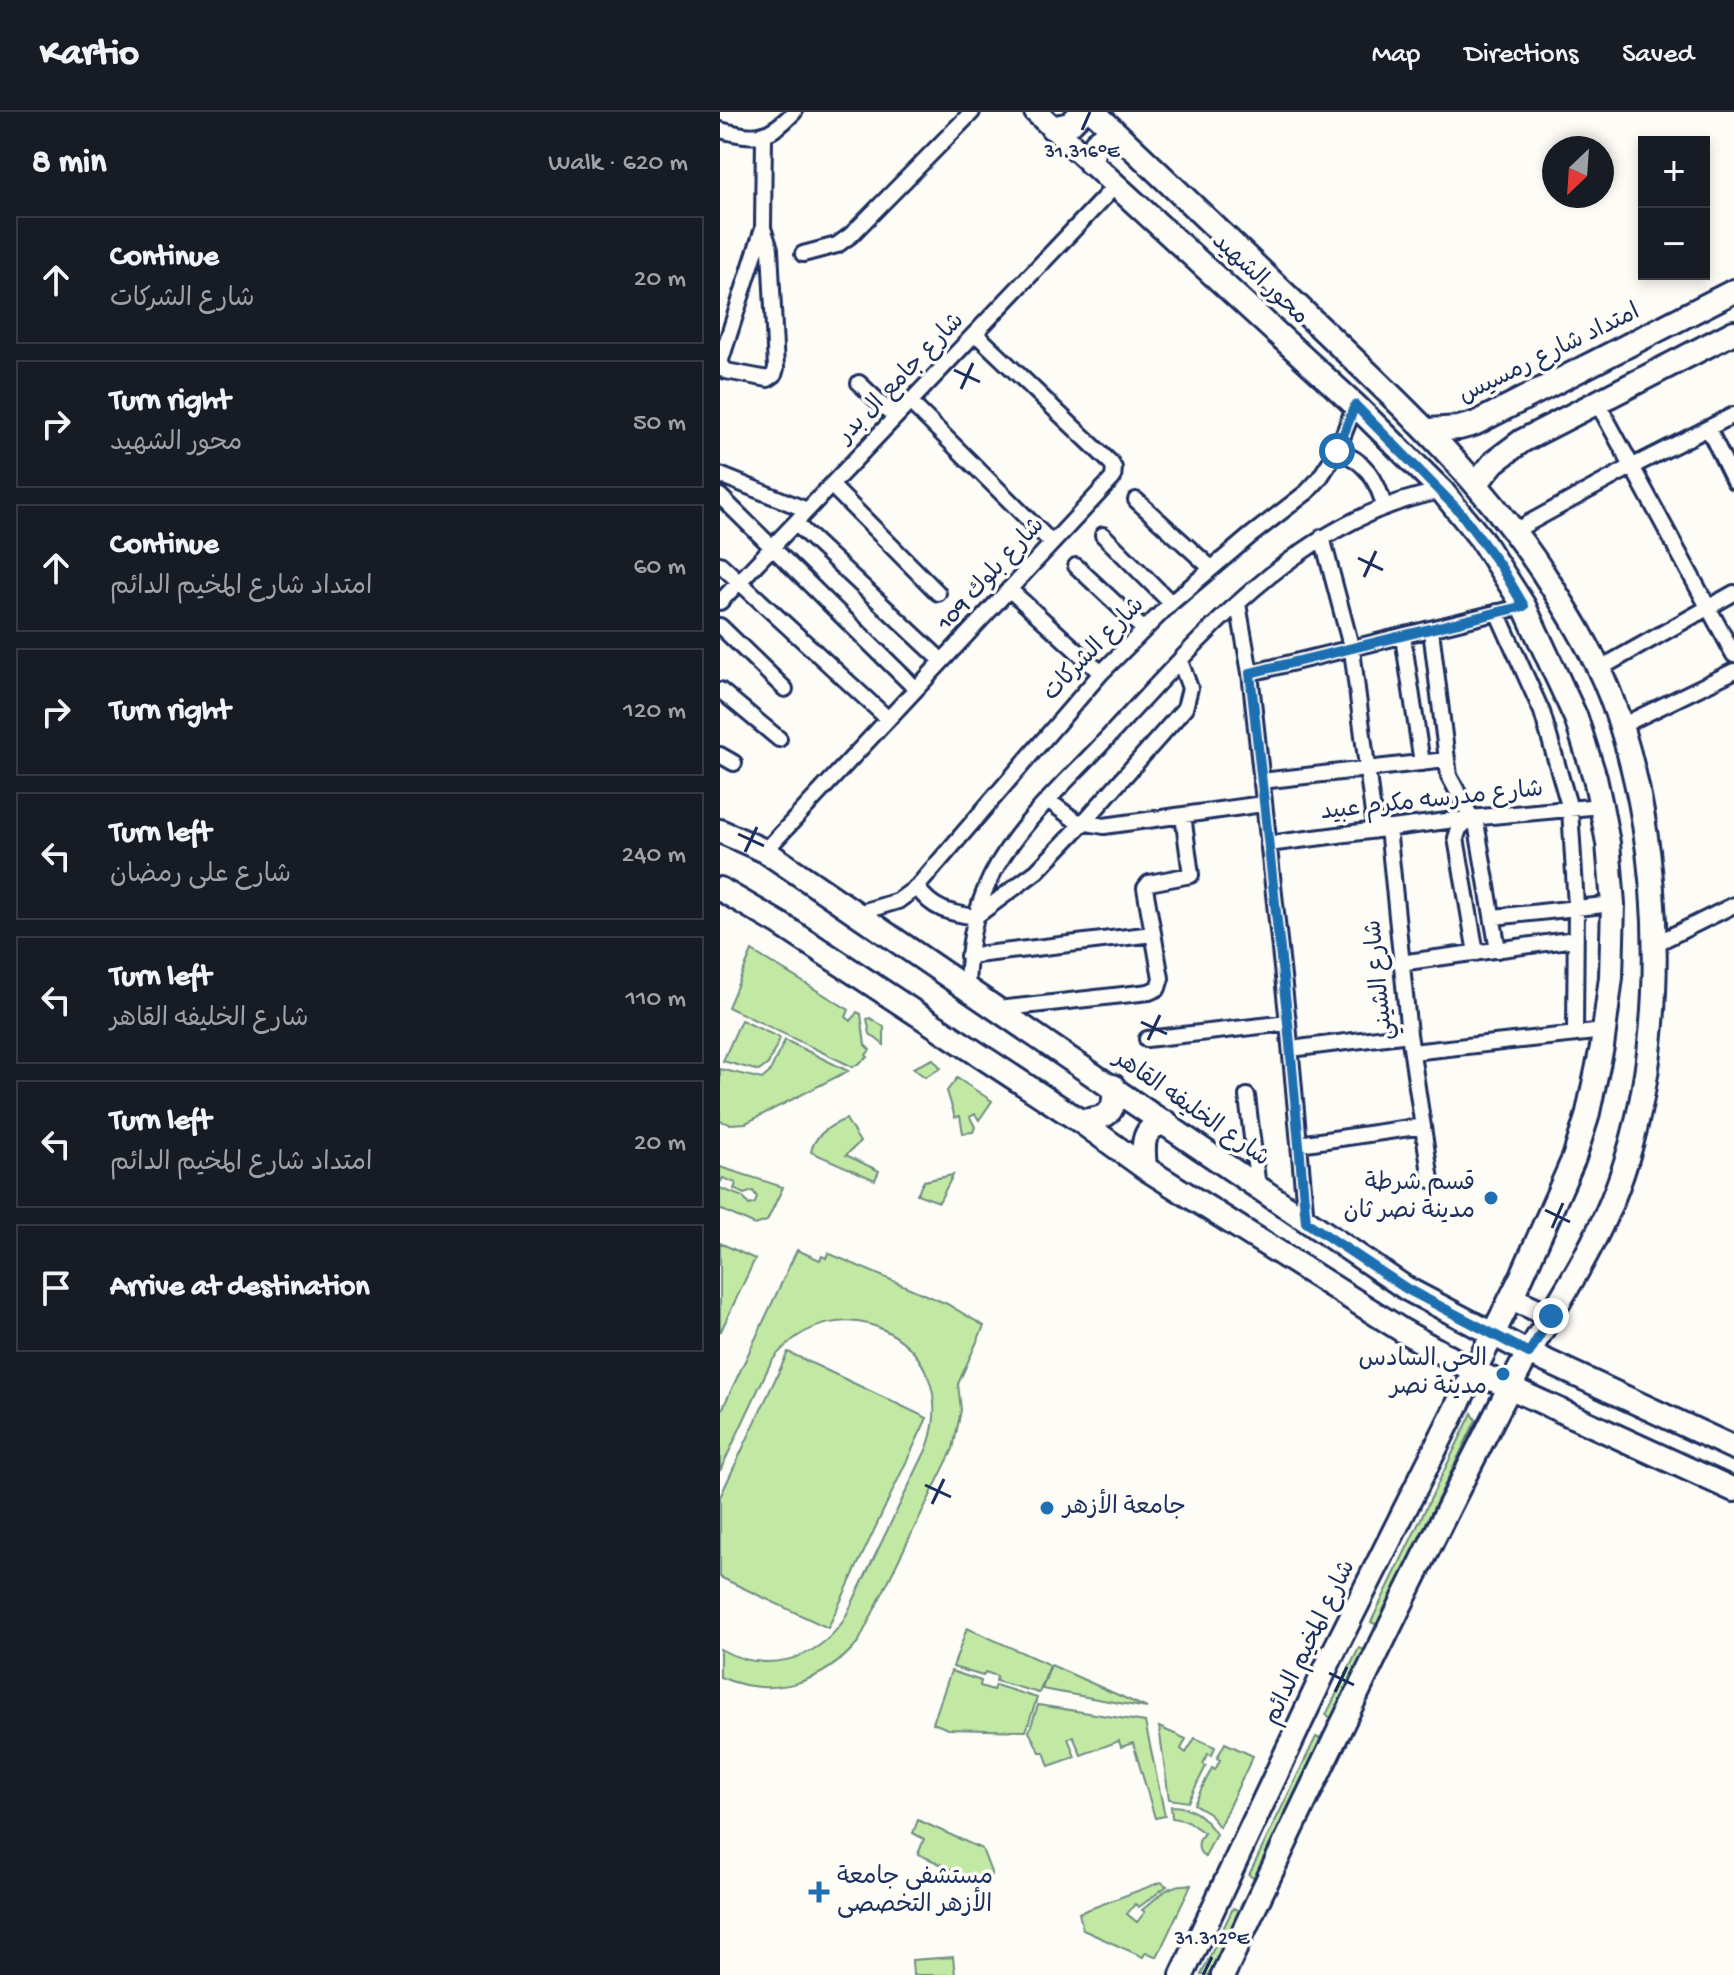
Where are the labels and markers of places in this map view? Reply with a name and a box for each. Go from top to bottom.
place label: قسم شرطة مدينة نصر ثان [1343,1170,1475,1227]
marker: قسم شرطة مدينة نصر ثان [1482,1189,1500,1207]
place label: الحى السادس مدينة نصر [1359,1346,1487,1403]
marker: الحى السادس مدينة نصر [1494,1365,1512,1383]
place label: جامعة الأزهر [1061,1488,1186,1523]
marker: جامعة الأزهر [1038,1499,1056,1517]
place label: مستشفى جامعة الأزهر التخصصى [837,1864,993,1921]
marker: مستشفى جامعة الأزهر التخصصى [808,1881,830,1903]

